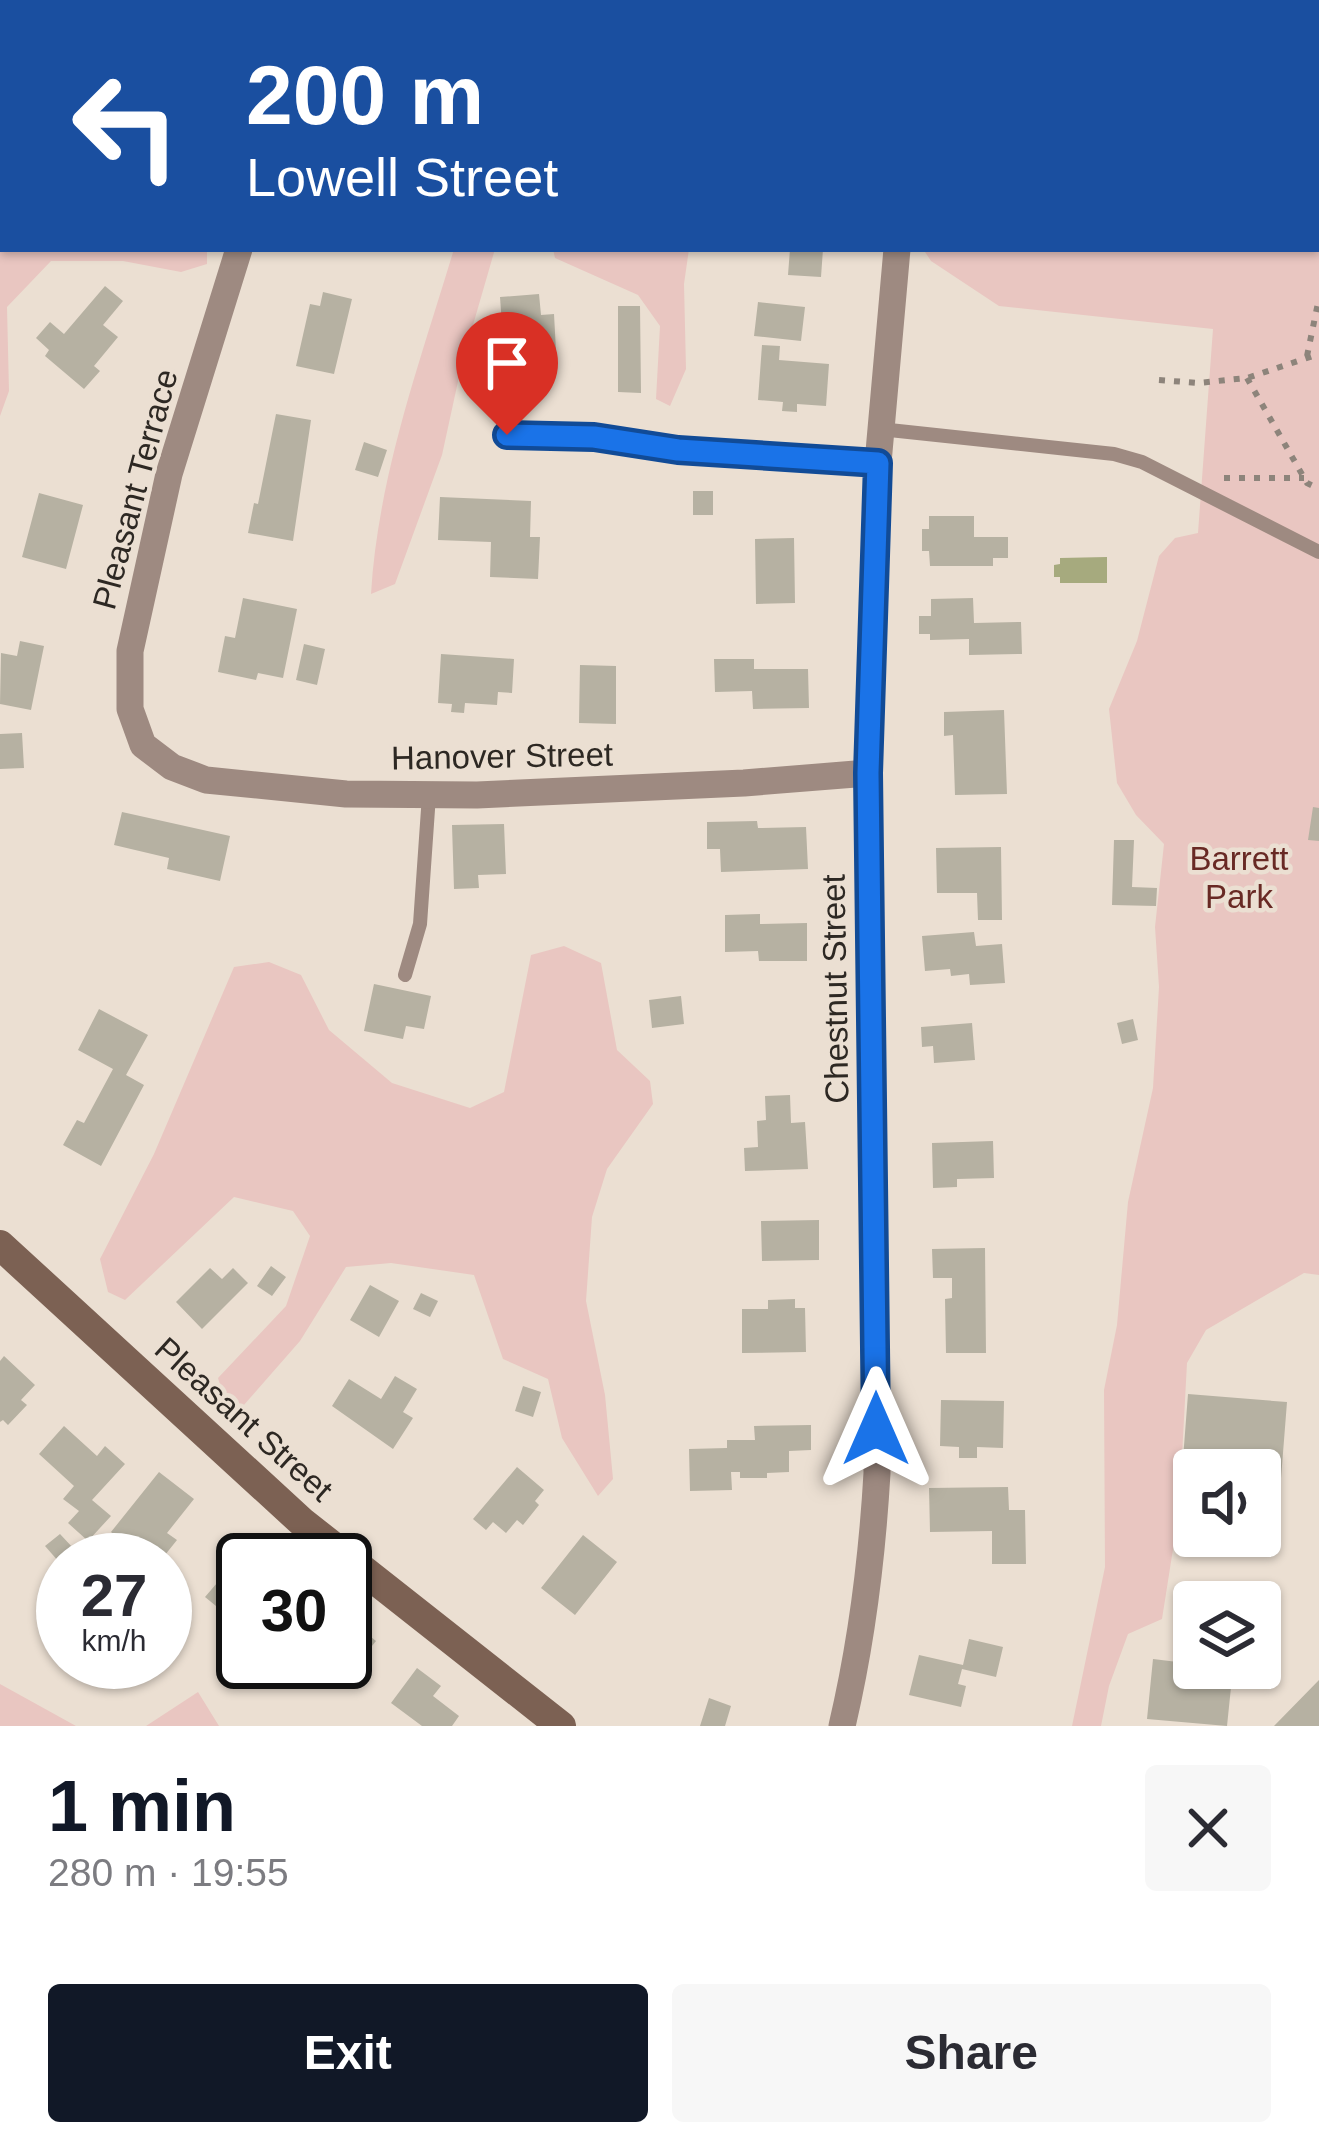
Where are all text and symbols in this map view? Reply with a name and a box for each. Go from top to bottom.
icon: left [48,48,204,204]
text: 200 m [246,48,484,142]
text: Lowell Street [246,147,558,207]
pin [456,312,558,435]
icon: arrive [474,330,540,396]
street label: Pleasant Terrace [85,365,185,613]
street label: Hanover Street [391,736,613,776]
park label: Barrett Park [1189,840,1289,915]
street label: Chestnut Street [815,874,855,1104]
street label: Pleasant Street [148,1330,340,1508]
position arrow [813,1366,939,1492]
map controls [1173,1449,1281,1689]
button: sound [1173,1449,1281,1557]
speed limit sign: 30 [216,1533,372,1689]
text: 27 [81,1562,147,1629]
button: layers [1173,1581,1281,1689]
text: km/h [81,1624,147,1657]
button: close [1145,1765,1271,1891]
text: 1 min [48,1766,236,1846]
text: 280 m · 19:55 [48,1851,289,1894]
button: Exit [48,1984,648,2122]
button: Share [672,1984,1271,2122]

